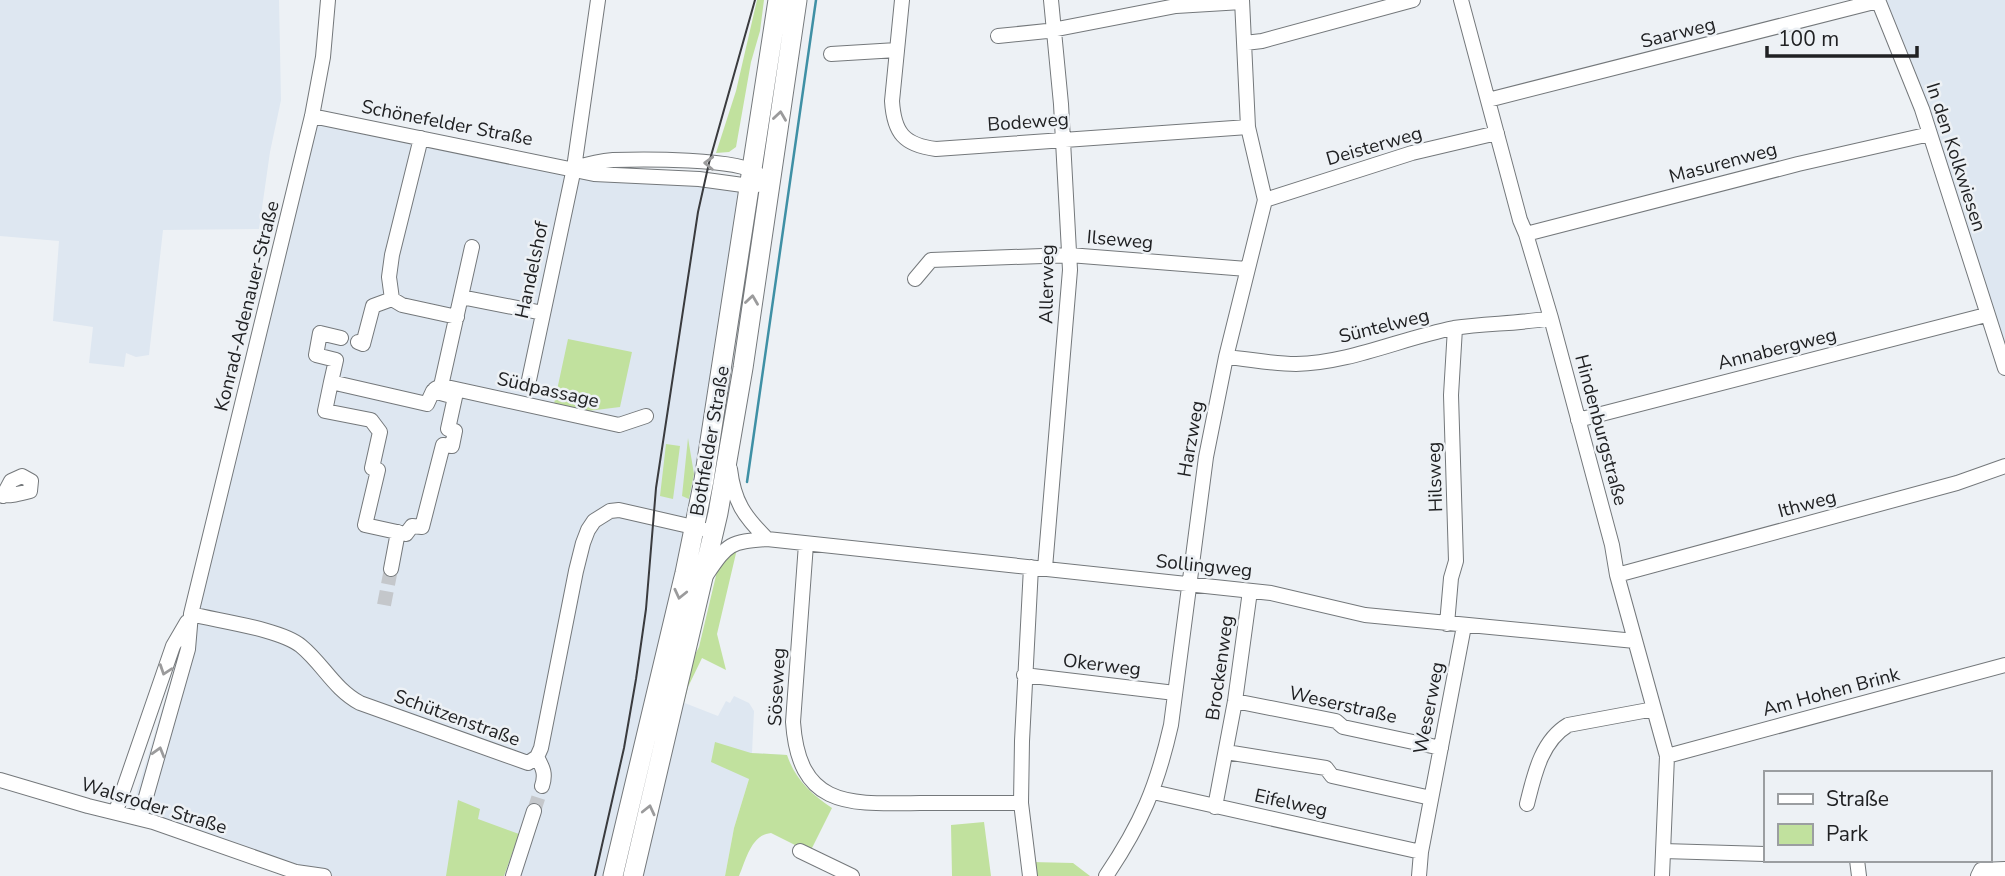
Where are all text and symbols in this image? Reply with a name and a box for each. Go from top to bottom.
street label: Saarweg [1638,11,1718,55]
scale bar [1767,14,1918,58]
text: 100 m [1778,25,1839,53]
street label: In den Kolkwiesen [1920,79,1992,235]
street label: Schönefelder Straße [359,94,535,152]
street label: Bodeweg [986,106,1070,138]
one-way arrow [772,110,787,122]
street label: Deisterweg [1323,120,1425,172]
street label: Masurenweg [1666,136,1780,190]
one-way arrow [704,156,715,171]
street label: Konrad-Adenauer-Straße [208,198,286,414]
street label: Handelshof [509,218,555,321]
street label: Ilseweg [1086,224,1154,256]
street label: Allerweg [1033,244,1061,324]
one-way arrow [745,294,760,306]
street label: Süntelweg [1336,302,1432,350]
street label: Annabergweg [1715,322,1839,376]
street label: Hindenburgstraße [1568,352,1634,508]
street label: Bothfelder Straße [684,364,736,518]
street label: Südpassage [494,366,602,414]
street label: Harzweg [1172,399,1210,479]
street label: Hilsweg [1421,441,1449,513]
street label: Ithweg [1775,484,1839,524]
street label: Sollingweg [1154,548,1254,584]
one-way arrow [674,588,688,600]
street label: Brockenweg [1200,614,1240,722]
street label: Söseweg [762,647,792,727]
street label: Okerweg [1062,647,1142,683]
street label: Weserweg [1407,660,1451,756]
street label: Am Hohen Brink [1760,661,1903,723]
one-way arrow [159,663,173,675]
street label: Weserstraße [1286,680,1400,730]
street label: Schützenstraße [390,683,524,753]
one-way arrow [151,747,165,759]
street label: Walsroder Straße [78,771,230,841]
legend [1764,771,1991,862]
street label: Eifelweg [1252,783,1330,823]
text: Straße [1826,785,1889,813]
one-way arrow [641,804,656,816]
text: Park [1826,820,1868,848]

